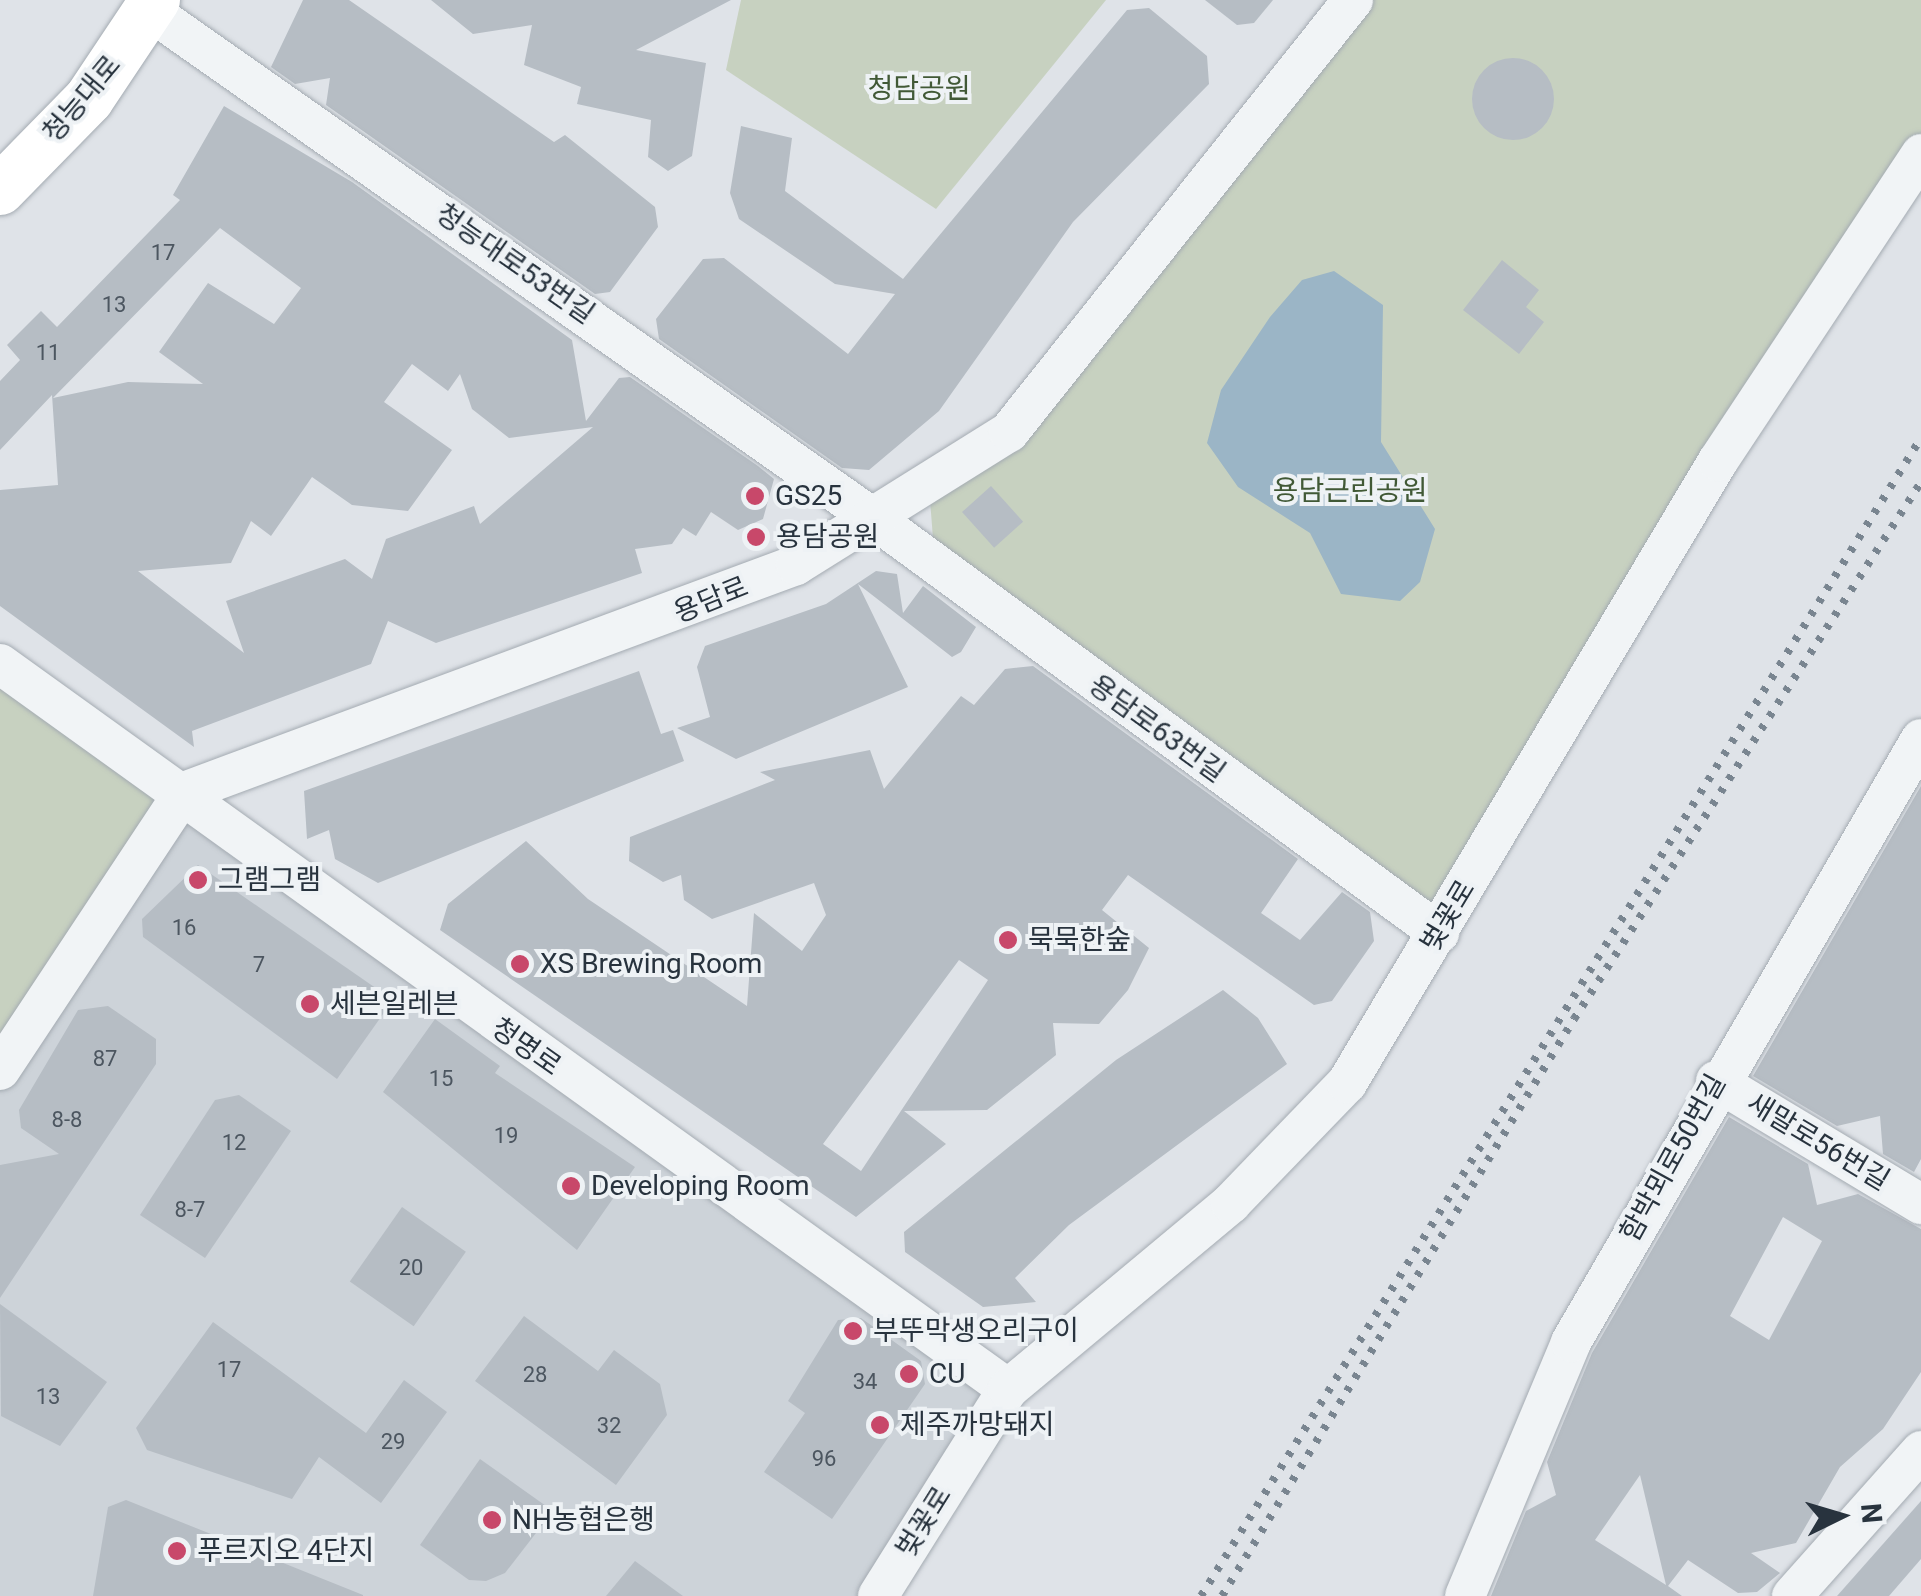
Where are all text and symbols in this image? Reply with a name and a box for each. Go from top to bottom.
street label: 청능대로 [36,49,128,149]
park label: 청담공원 [867,72,971,106]
street label: 청능대로53번길 [429,197,601,331]
house number: 17 [151,240,175,266]
house number: 13 [102,292,126,318]
house number: 11 [36,340,60,366]
park label: 용담근린공원 [1273,474,1427,508]
place label: GS25 [775,479,842,513]
marker: GS25 [744,485,766,507]
place label: 용담공원 [776,520,879,554]
marker: 용담공원 [745,526,767,548]
street label: 용담로 [669,570,753,630]
street label: 용담로63번길 [1082,668,1232,790]
place label: 그램그램 [218,863,321,897]
marker: 그램그램 [187,869,209,891]
street label: 벚꽃로 [1414,874,1482,958]
house number: 16 [172,915,196,941]
place label: 묵묵한숲 [1028,923,1131,957]
marker: 묵묵한숲 [997,929,1019,951]
place label: XS Brewing Room [540,947,762,981]
house number: 7 [253,952,265,978]
marker: XS Brewing Room [509,953,531,975]
place label: 세븐일레븐 [330,987,459,1021]
marker: 세븐일레븐 [299,993,321,1015]
street label: 청명로 [485,1011,567,1083]
house number: 87 [93,1046,117,1072]
house number: 15 [429,1066,453,1092]
street label: 함박뫼로50번길 [1613,1069,1733,1247]
street label: 새말로56번길 [1741,1086,1895,1198]
house number: 8-8 [52,1107,82,1133]
house number: 19 [494,1123,518,1149]
house number: 12 [222,1130,246,1156]
place label: Developing Room [591,1169,809,1203]
marker: Developing Room [560,1175,582,1197]
house number: 8-7 [175,1197,205,1223]
house number: 20 [399,1255,423,1281]
place label: 부뚜막생오리구이 [873,1314,1079,1348]
marker: 부뚜막생오리구이 [842,1320,864,1342]
house number: 17 [217,1357,241,1383]
place label: CU [929,1357,965,1391]
house number: 28 [523,1362,547,1388]
marker: CU [898,1363,920,1385]
house number: 34 [853,1369,877,1395]
house number: 13 [36,1384,60,1410]
place label: 제주까망돼지 [900,1408,1055,1442]
house number: 32 [597,1413,621,1439]
marker: 제주까망돼지 [869,1414,891,1436]
house number: 29 [381,1429,405,1455]
house number: 96 [812,1446,836,1472]
north arrow [1791,1466,1891,1566]
street label: 벚꽃로 [889,1480,959,1564]
text: N [1854,1502,1889,1525]
place label: NH농협은행 [512,1503,655,1537]
marker: NH농협은행 [481,1509,503,1531]
place label: 푸르지오 4단지 [197,1534,374,1568]
marker: 푸르지오 4단지 [166,1540,188,1562]

